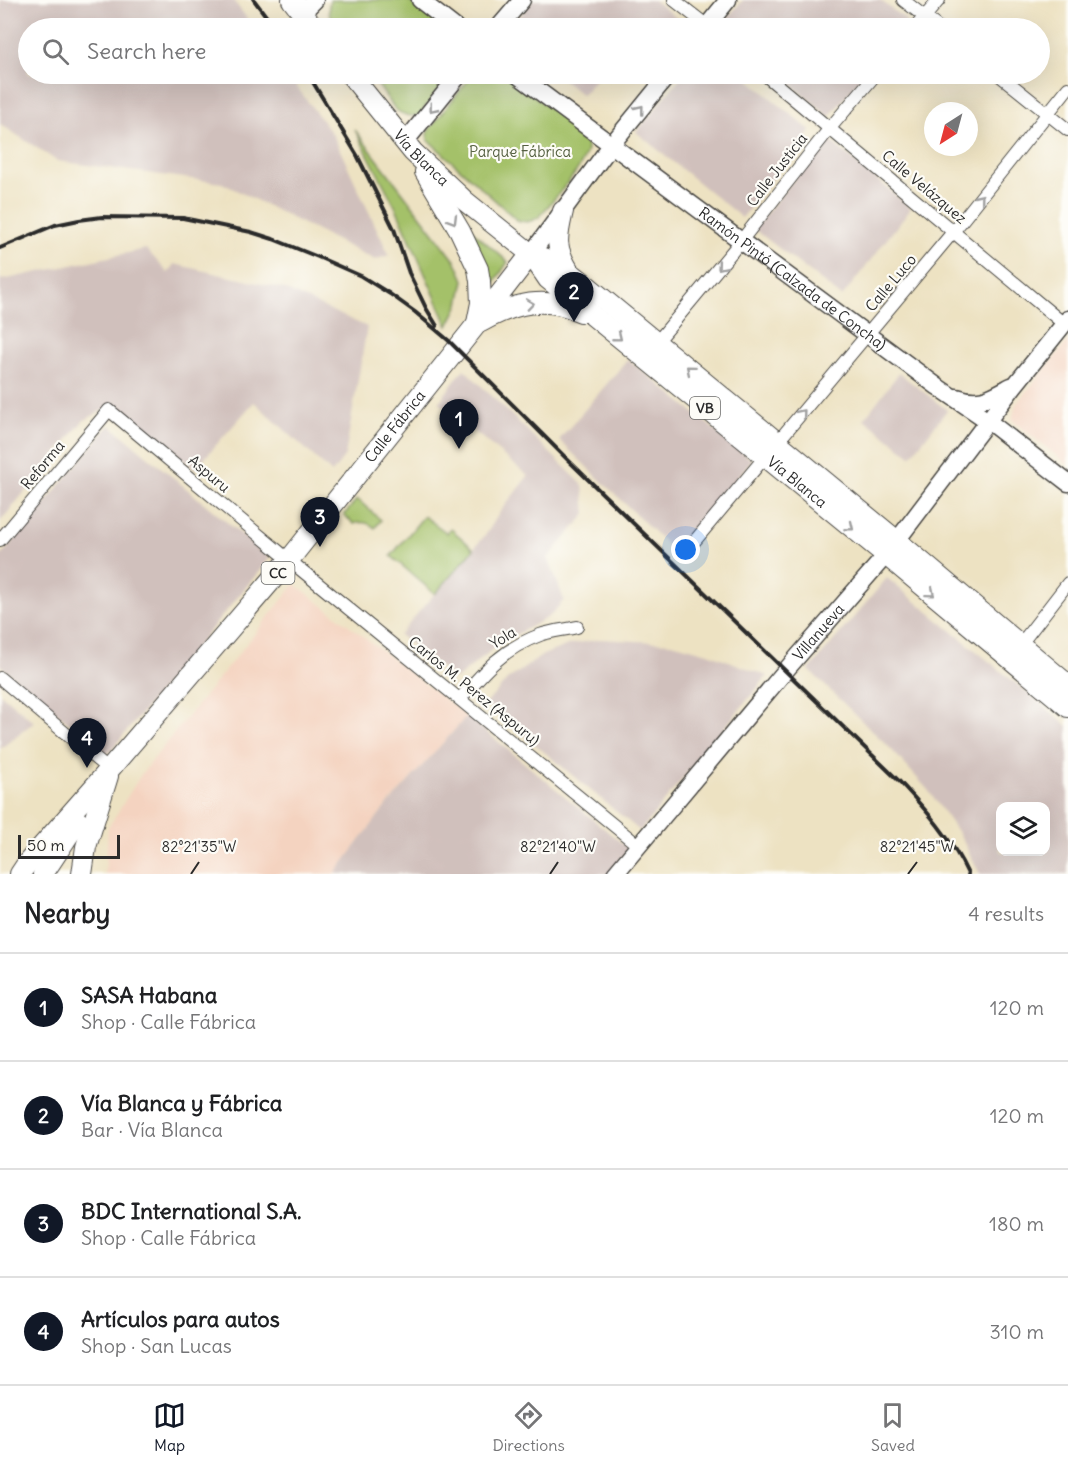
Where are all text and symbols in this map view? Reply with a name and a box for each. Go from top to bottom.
search box [18,18,1050,84]
icon: search [39,35,72,68]
text: Search here [87,37,206,65]
one-way arrow [429,101,440,112]
north arrow [924,102,978,156]
one-way arrow [633,105,644,116]
street label: Vía Blanca [390,125,453,190]
street label: Calle Justicia [742,129,811,210]
park label: Parque Fábrica [469,142,571,161]
street label: Calle Velázquez [878,146,971,228]
one-way arrow [973,193,984,204]
street label: Ramón Pintó (Calzada de Concha) [695,203,890,354]
one-way arrow [446,214,458,224]
street label: Calle Luco [861,250,920,315]
one-way arrow [717,259,728,270]
pin: 2 [554,272,594,322]
one-way arrow [526,298,535,311]
one-way arrow [611,330,622,341]
one-way arrow [686,366,697,377]
street label: Calle Fábrica [360,386,430,466]
road number: VB [690,397,720,419]
pin: 1 [440,400,478,449]
one-way arrow [795,409,806,420]
street label: Reforma [17,436,69,493]
street label: Aspuru [185,451,234,497]
street label: Vía Blanca [764,452,831,512]
pin: 3 [300,498,340,547]
one-way arrow [844,519,855,530]
your location [671,535,700,564]
road number: CC [262,562,294,584]
one-way arrow [924,586,935,597]
street label: Villanueva [788,599,848,664]
street label: Yola [486,622,520,653]
street label: Carlos M. Perez (Aspuru) [405,632,544,749]
pin: 4 [68,718,106,768]
map controls [996,802,1050,856]
button: layers [996,802,1050,856]
scale bar [18,832,120,860]
text: 50 m [27,835,65,855]
text: 82°21'35"W [162,837,237,856]
text: 82°21'40"W [520,837,596,856]
text: 82°21'45"W [880,837,955,856]
text: Nearby [24,897,110,930]
text: 4 results [968,901,1044,926]
text: SASA Habana [81,981,217,1009]
text: 1 [40,995,47,1020]
text: 120 m [990,995,1044,1020]
text: Shop · Calle Fábrica [81,1009,256,1034]
text: Vía Blanca y Fábrica [81,1089,282,1117]
text: 2 [38,1103,49,1128]
text: 120 m [990,1103,1044,1128]
text: Bar · Vía Blanca [81,1117,223,1142]
text: BDC International S.A. [81,1197,302,1225]
text: 3 [38,1211,49,1236]
text: 180 m [989,1211,1044,1236]
text: Shop · Calle Fábrica [81,1225,256,1250]
text: Artículos para autos [81,1305,280,1333]
text: 4 [38,1319,49,1344]
text: 310 m [989,1319,1044,1344]
text: Shop · San Lucas [81,1333,232,1358]
tab: Map [153,1399,186,1455]
tab: Directions [492,1399,565,1455]
tab: Saved [871,1399,915,1455]

